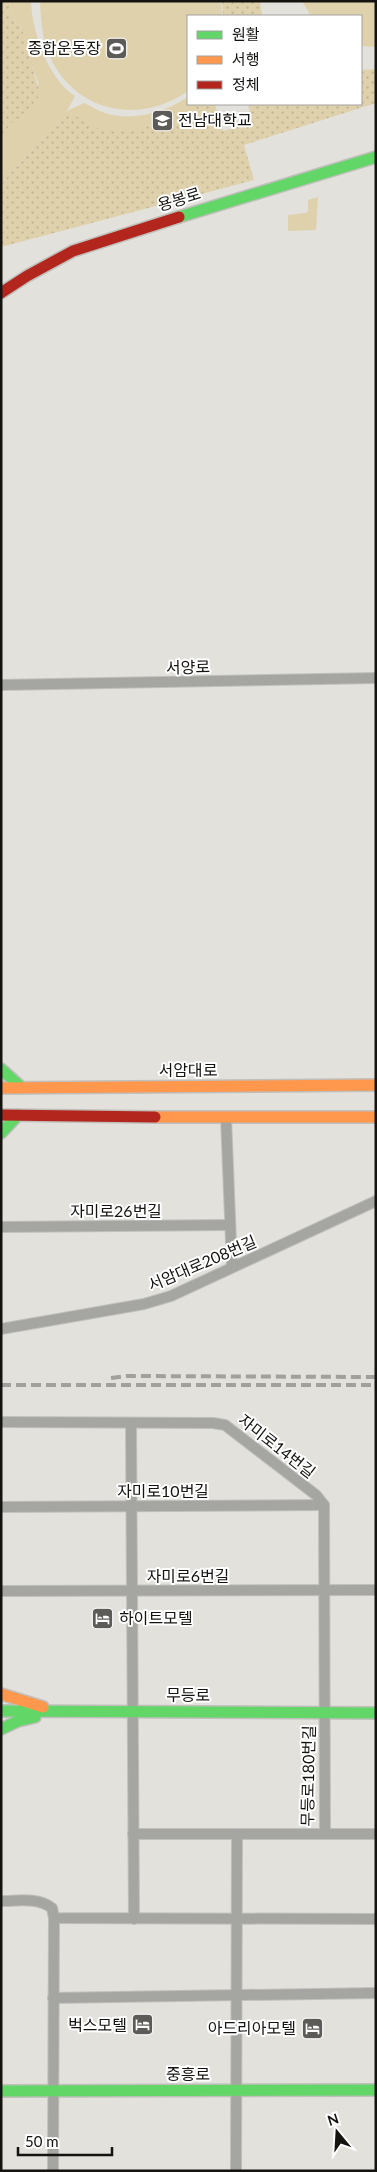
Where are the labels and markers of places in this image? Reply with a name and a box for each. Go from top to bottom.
sports icon: 종합운동장 [105,36,129,60]
place label: 종합운동장 [27,38,101,57]
school or university icon: 전남대학교 [150,108,174,132]
place label: 전남대학교 [178,110,252,129]
hotel icon: 하이트모텔 [91,1606,115,1630]
place label: 하이트모텔 [119,1608,193,1627]
hotel icon: 벅스모텔 [131,2013,155,2037]
place label: 벅스모텔 [68,2015,127,2034]
hotel icon: 아드리아모텔 [300,2016,324,2040]
place label: 아드리아모텔 [208,2018,296,2037]

